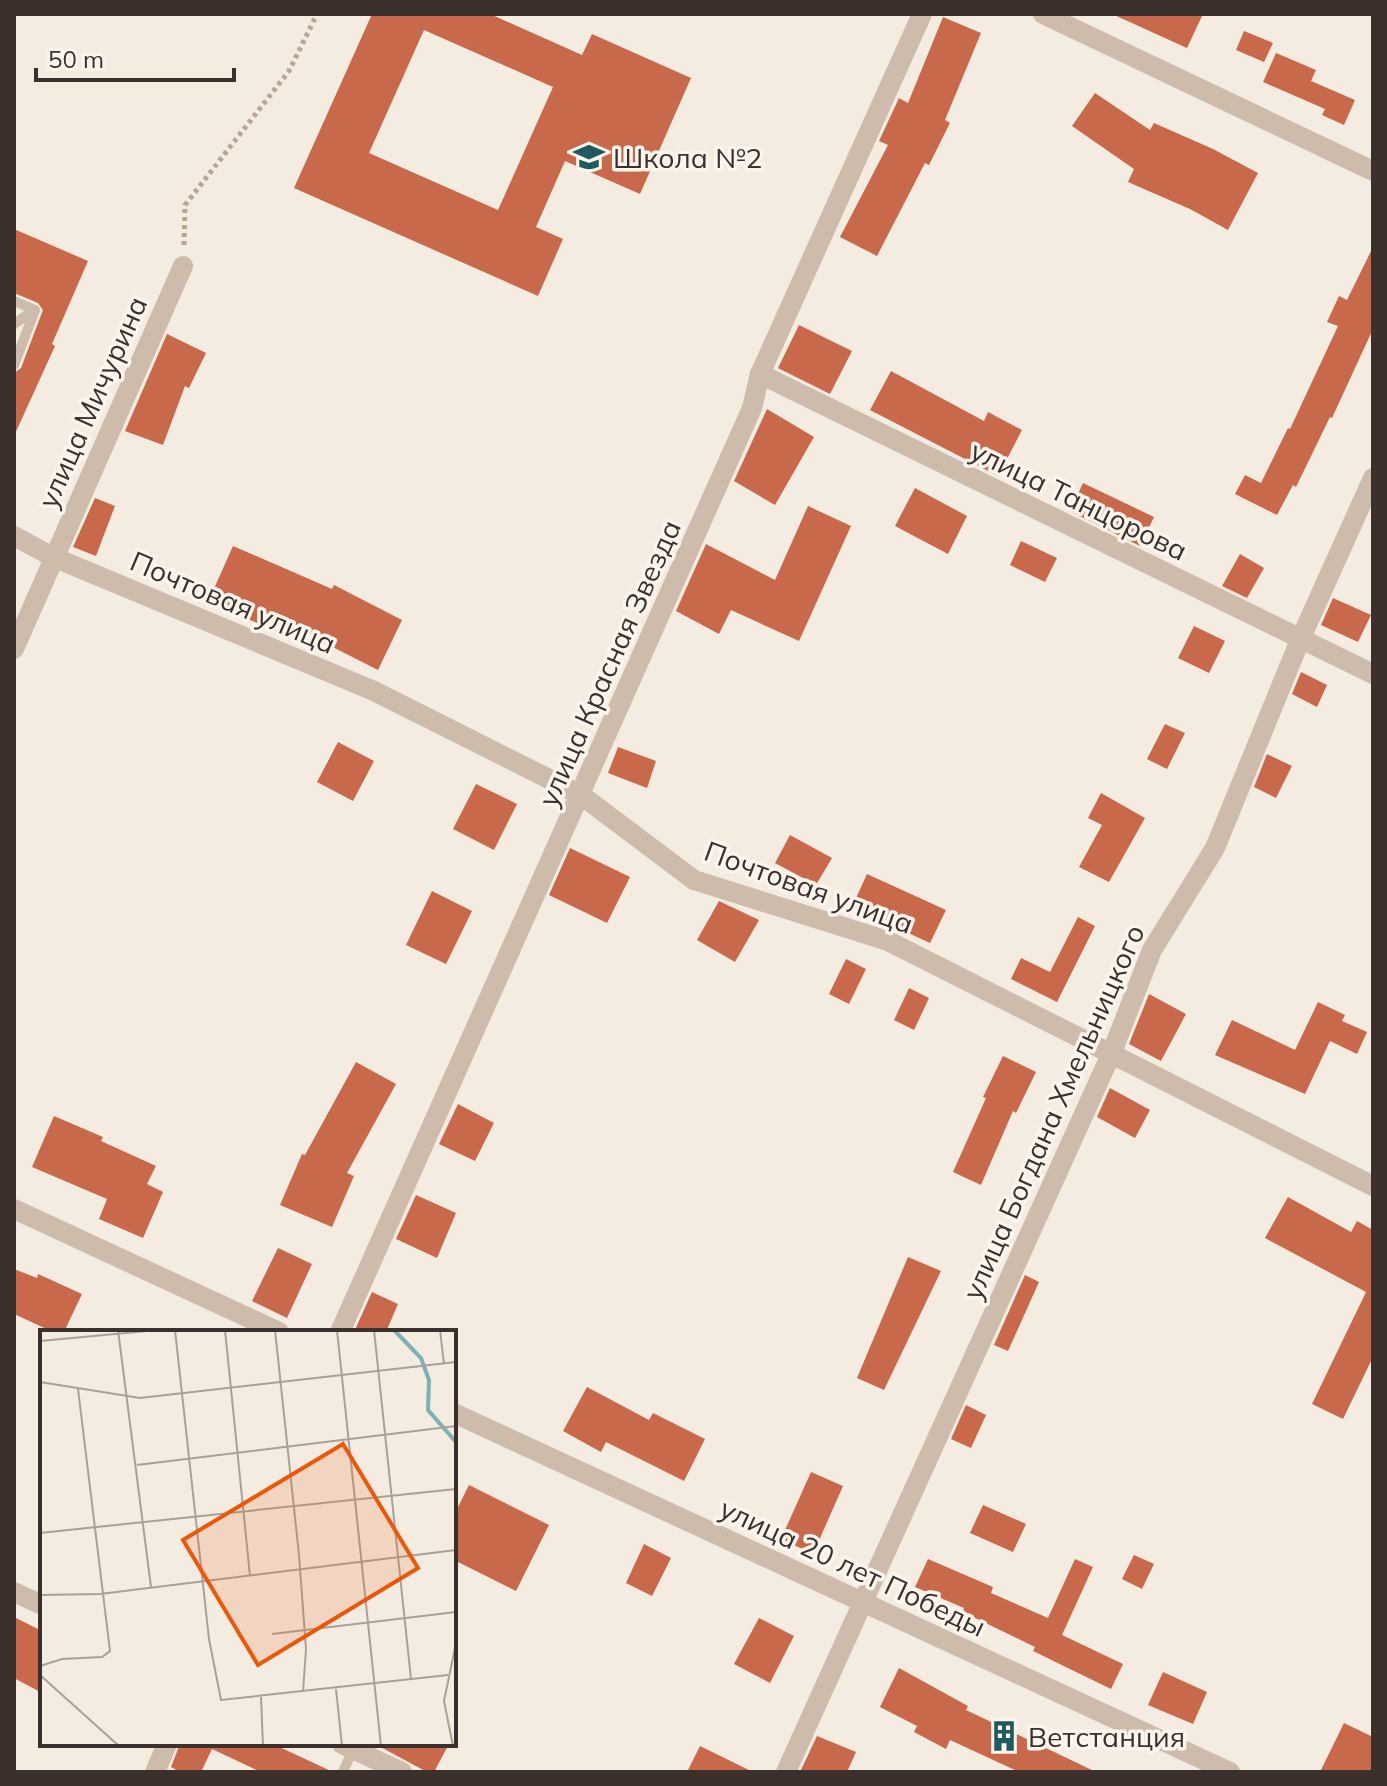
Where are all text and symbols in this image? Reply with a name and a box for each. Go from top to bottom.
scale bar [36,32,234,82]
text: 50 m [48,44,104,74]
school or university icon: Школа №2 [572,140,606,174]
place label: Школа №2 [613,140,762,175]
street label: улица Мичурина [30,291,154,513]
street label: улица Танцорова [965,432,1193,568]
street label: улица Красная Звезда [530,514,688,812]
street label: Почтовая улица [125,543,341,661]
street label: Почтовая улица [700,833,918,941]
street label: улица Богдана Хмельницкого [954,919,1152,1305]
inset map [40,1330,456,1746]
street label: улица 20 лет Победы [715,1490,991,1644]
building icon: Ветстанция [987,1719,1021,1753]
place label: Ветстанция [1028,1719,1185,1754]

